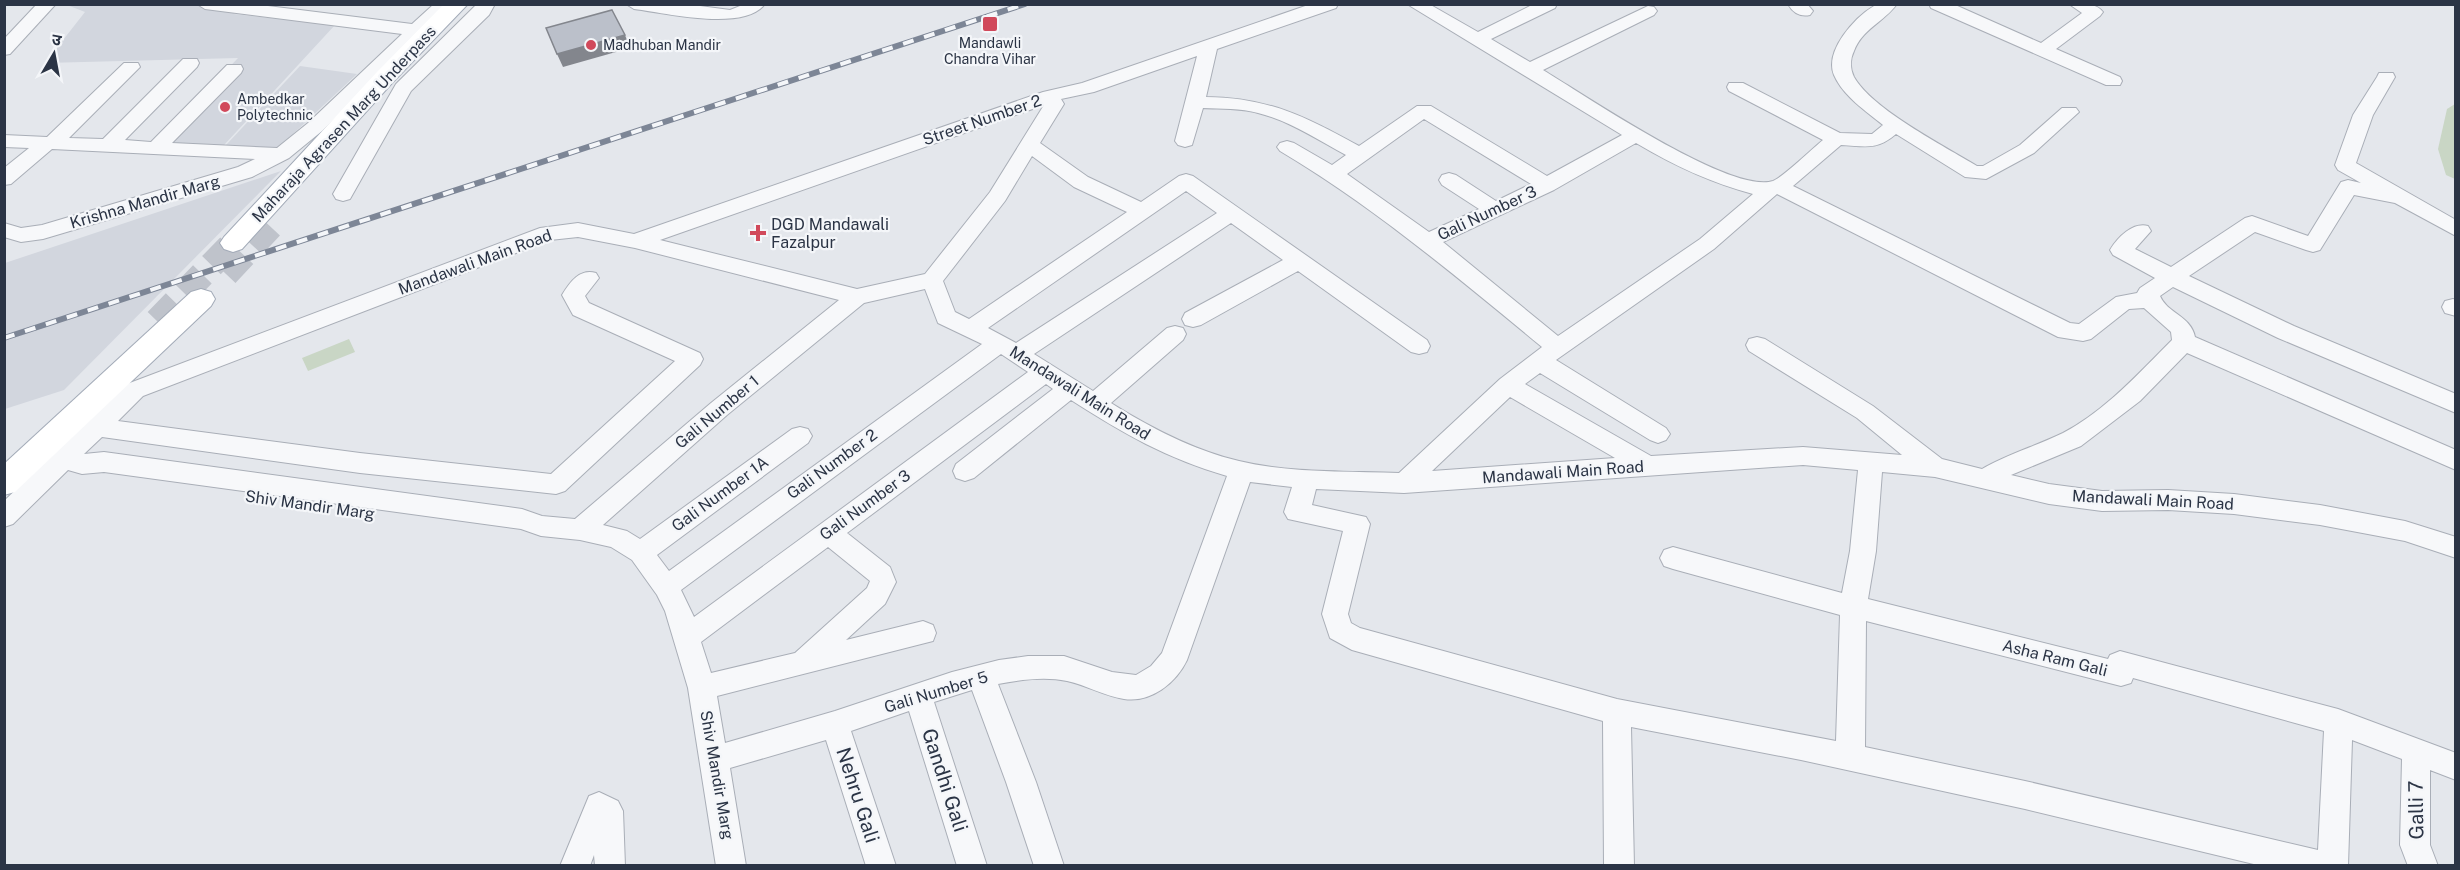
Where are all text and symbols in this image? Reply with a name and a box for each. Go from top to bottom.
marker: Mandawli Chandra Vihar [981,15,999,33]
street label: Maharaja Agrasen Marg Underpass [248,22,440,226]
north arrow [24,24,84,84]
text: उ [50,30,63,50]
place label: Mandawli Chandra Vihar [944,35,1036,67]
place label: Madhuban Mandir [603,37,721,53]
marker: Madhuban Mandir [584,38,598,52]
place label: Ambedkar Polytechnic [237,91,313,123]
street label: Street Number 2 [920,91,1044,149]
marker: Ambedkar Polytechnic [218,100,232,114]
street label: Krishna Mandir Marg [68,171,222,233]
street label: Gali Number 3 [1434,182,1540,244]
place label: DGD Mandawali Fazalpur [771,215,889,252]
marker: DGD Mandawali Fazalpur [749,224,767,242]
street label: Mandawali Main Road [396,225,554,299]
street label: Mandawali Main Road [1006,342,1154,444]
street label: Gali Number 1 [671,371,763,453]
street label: Gali Number 2 [783,425,881,503]
street label: Gali Number 1A [668,452,772,536]
street label: Mandawali Main Road [1481,457,1645,487]
street label: Gali Number 3 [816,466,914,544]
street label: Shiv Mandir Marg [244,486,376,524]
street label: Mandawali Main Road [2072,486,2234,514]
street label: Asha Ram Gali [2000,636,2110,680]
street label: Gali Number 5 [882,667,990,717]
street label: Shiv Mandir Marg [696,709,738,841]
street label: Gandhi Gali [917,725,973,835]
street label: Nehru Gali [831,744,885,846]
street label: Galli 7 [2403,780,2429,840]

